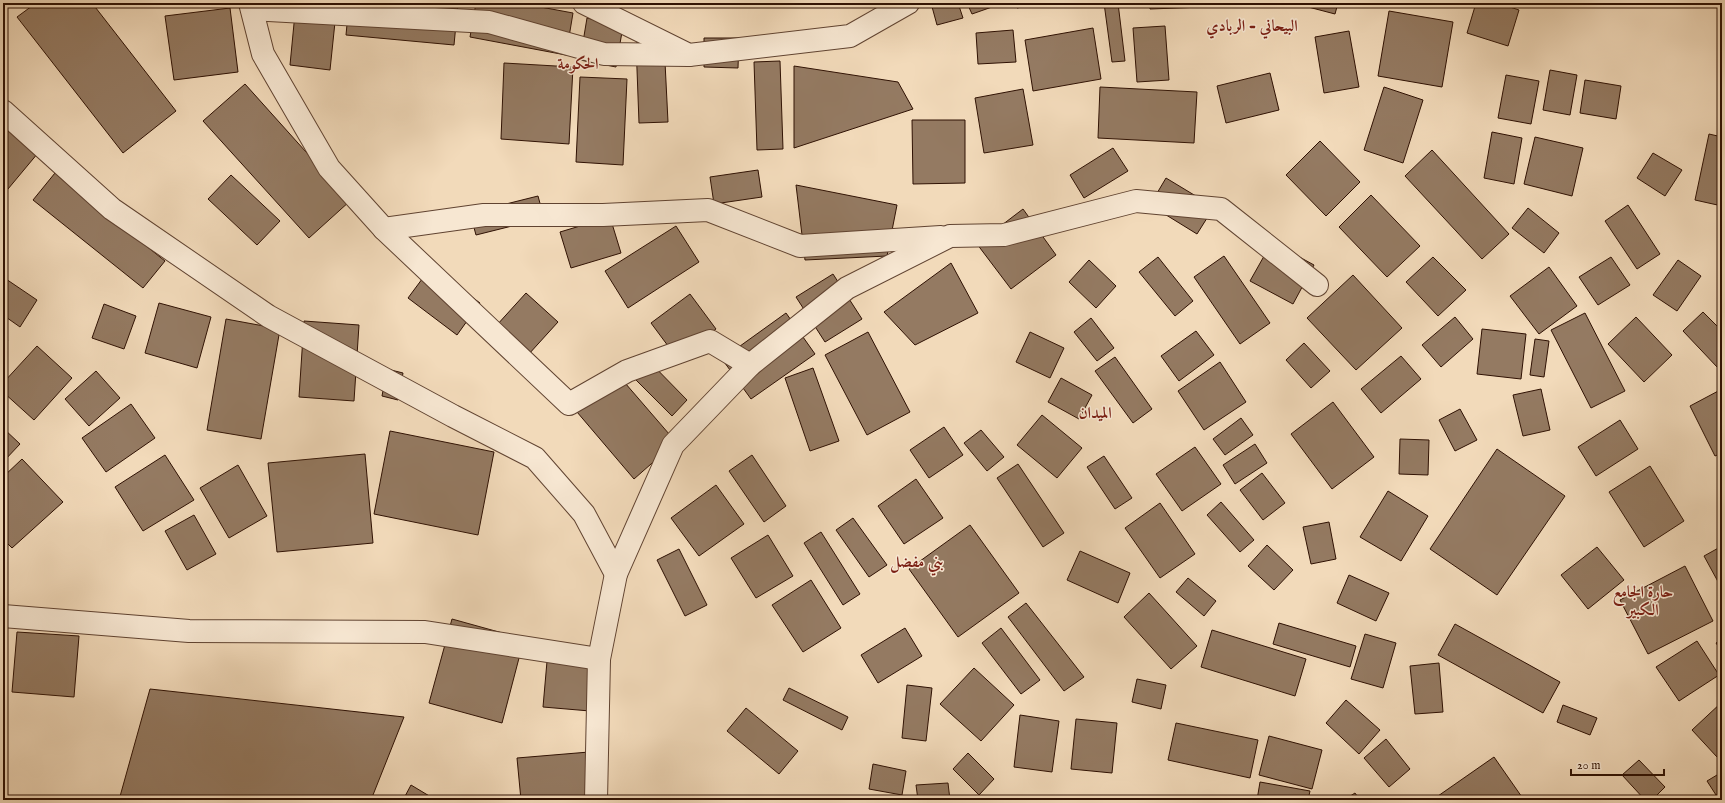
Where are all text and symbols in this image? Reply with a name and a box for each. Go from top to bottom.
district label: البيحاني - الربادي [1206,17,1298,39]
district label: الحكومة [558,55,598,75]
district label: الميدان [1078,404,1112,424]
district label: بني مفضل [890,553,944,576]
district label: حارة الجامع الكبير [1613,583,1674,621]
scale bar [1571,751,1664,777]
text: 20 m [1577,758,1600,773]

